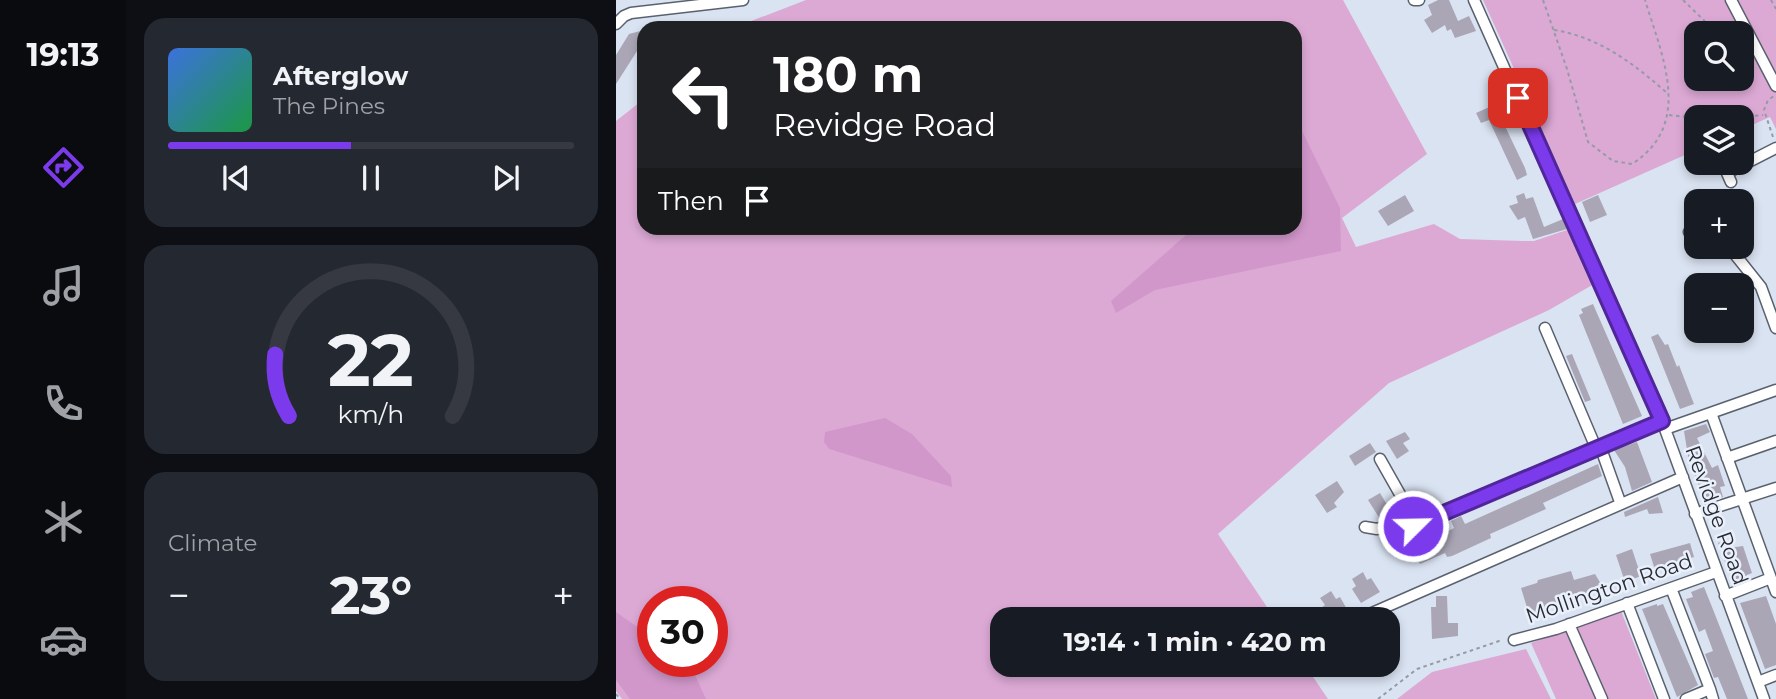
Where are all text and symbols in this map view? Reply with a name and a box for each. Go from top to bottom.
map controls [1684,21,1754,343]
button: search [1684,21,1754,91]
text: 19:13 [27,35,99,74]
text: 180 m [773,45,923,104]
icon: left [658,49,749,140]
text: Afterglow [273,60,408,92]
pin [1488,68,1548,128]
icon: arrive [1499,79,1537,117]
text: The Pines [273,92,385,120]
text: Revidge Road [773,105,996,144]
button: layers [1684,105,1754,175]
icon: directions [39,143,88,192]
icon: previous [217,159,255,197]
icon: pause [352,159,390,197]
icon: next [487,159,525,197]
icon: arrive [738,182,776,220]
text: Then [658,185,724,217]
button: + [1684,189,1754,259]
icon: music [39,261,88,310]
button: − [1684,273,1754,343]
text: 22 [328,316,414,404]
icon: phone [39,379,88,428]
text: km/h [338,398,404,428]
street label: Revidge Road [1680,442,1754,588]
position arrow [1376,489,1450,563]
icon: climate [39,497,88,546]
text: Climate [168,529,257,557]
street label: Mollington Road [1522,548,1696,628]
text: 23° [330,564,412,627]
text: − [168,572,190,619]
text: + [552,572,574,619]
speed limit sign: 30 [637,586,728,677]
icon: car [39,615,88,664]
text: 19:14 · 1 min · 420 m [1064,626,1326,658]

